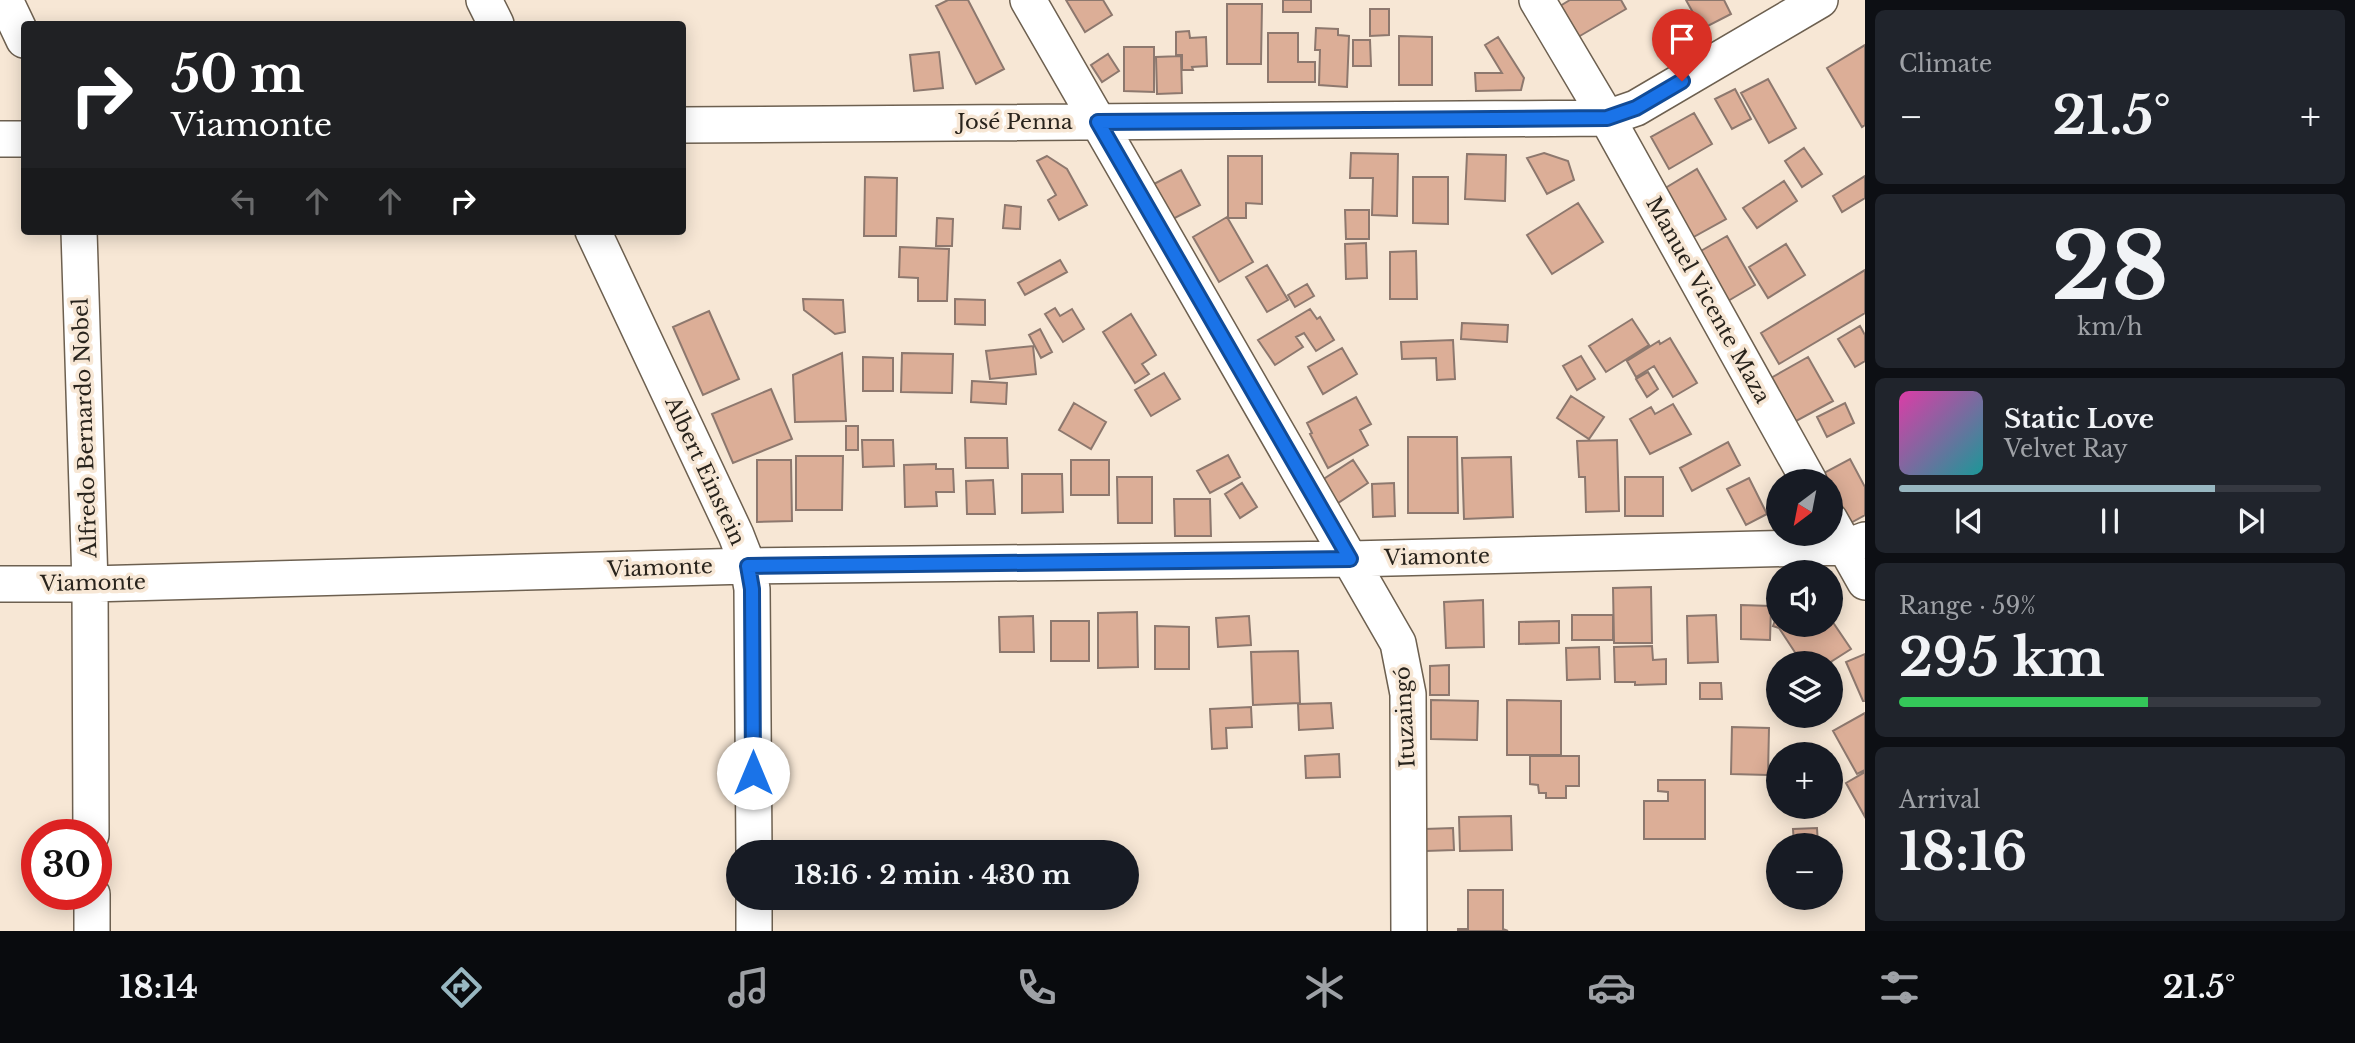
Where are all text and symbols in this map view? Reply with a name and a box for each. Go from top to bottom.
pin [1652,9,1712,81]
icon: arrive [1663,20,1701,58]
text: 50 m [171,44,304,105]
icon: right [56,49,147,140]
text: Climate [1899,50,1992,78]
text: 21.5° [2052,84,2171,148]
text: − [1899,93,1923,140]
text: + [2300,93,2321,140]
text: Viamonte [171,105,332,145]
street label: José Penna [954,109,1073,135]
icon: left [225,182,263,220]
icon: ahead [298,182,336,220]
icon: ahead [371,182,409,220]
icon: right [444,182,482,220]
street label: Manuel Vicente Maza [1640,192,1776,408]
text: 28 [2051,211,2169,324]
street label: Alfredo Bernardo Nobel [67,297,103,559]
text: km/h [2077,313,2143,341]
street label: Albert Einstein [659,392,751,549]
text: Static Love [2004,403,2154,435]
text: Velvet Ray [2004,435,2128,463]
north arrow [1766,469,1843,546]
map controls [1766,469,1843,910]
icon: previous [1950,502,1988,540]
icon: pause [2091,502,2129,540]
icon: next [2232,502,2270,540]
street label: Viamonte [1383,543,1490,571]
street label: Viamonte [606,553,713,583]
button: sound [1766,560,1843,637]
street label: Viamonte [39,569,146,597]
text: Range · 59% [1899,592,2036,620]
text: 295 km [1899,626,2105,690]
button: layers [1766,651,1843,728]
street label: Ituzaingó [1389,666,1421,768]
position arrow [716,736,790,810]
button: + [1766,742,1843,819]
text: Arrival [1899,786,1980,814]
speed limit sign: 30 [21,819,112,910]
text: 18:16 [1899,820,2027,884]
button: − [1766,833,1843,910]
text: 18:16 · 2 min · 430 m [794,859,1071,891]
icon: directions [437,963,486,1012]
icon: music [724,963,773,1012]
icon: phone [1012,963,1061,1012]
icon: climate [1300,963,1349,1012]
icon: car [1587,963,1636,1012]
icon: filters [1875,963,1924,1012]
text: 18:14 [119,967,198,1007]
text: 21.5° [2163,967,2236,1007]

